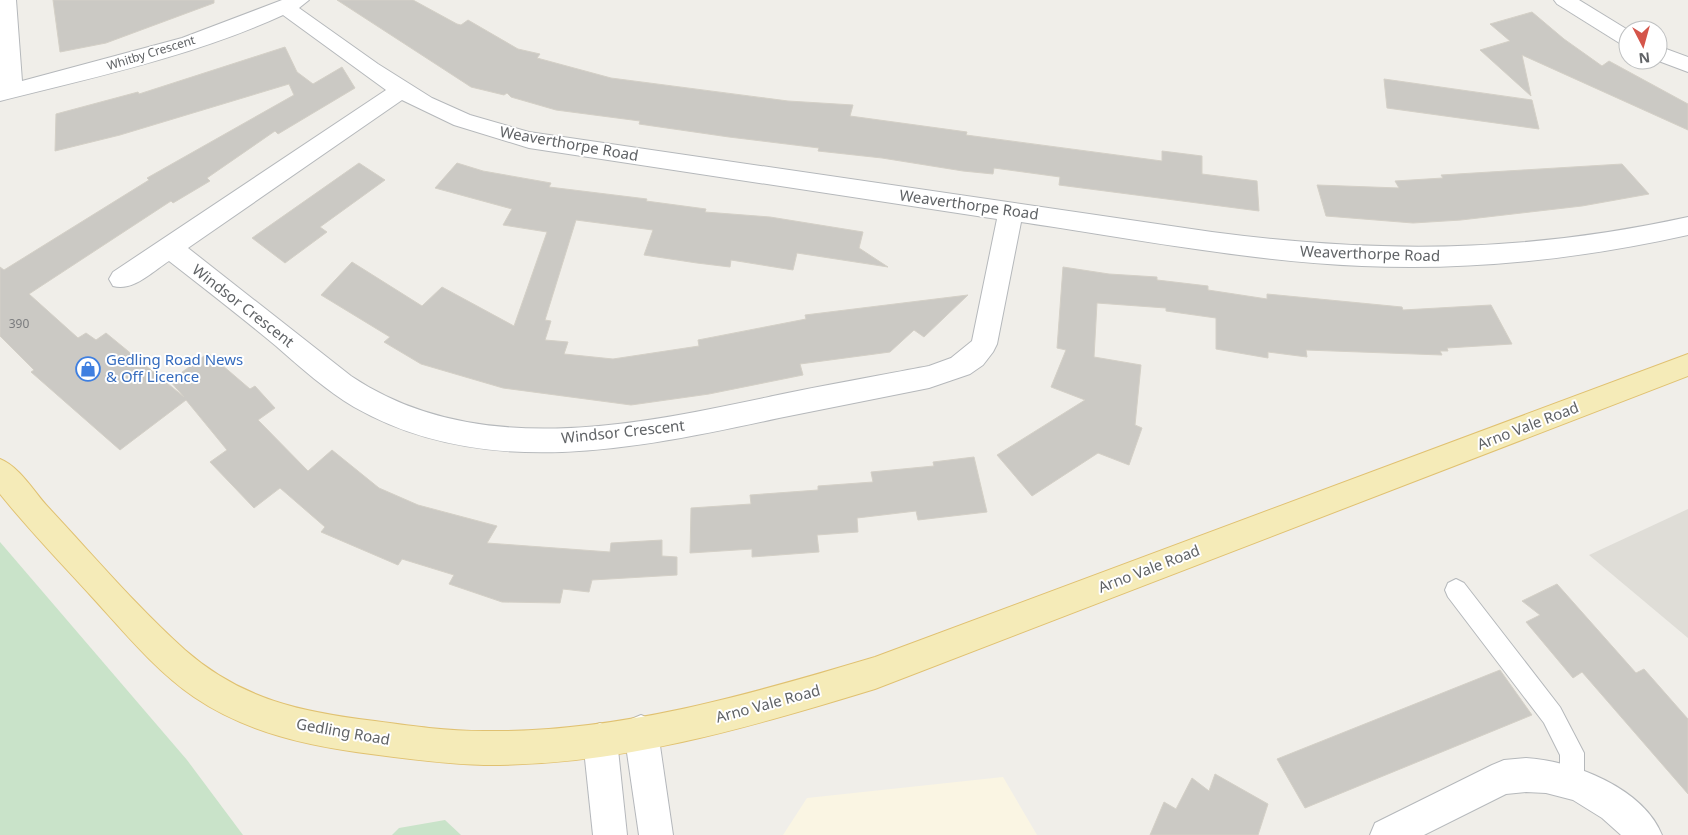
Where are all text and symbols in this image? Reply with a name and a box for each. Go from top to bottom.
north arrow [1618,20,1668,70]
street label: Whitby Crescent [105,31,198,74]
text: N [1638,48,1651,68]
street label: Weaverthorpe Road [498,121,640,165]
street label: Weaverthorpe Road [898,184,1040,224]
street label: Weaverthorpe Road [1300,241,1441,265]
street label: Windsor Crescent [189,259,299,352]
house number: 390 [9,315,29,332]
place label: Gedling Road News & Off Licence [106,349,243,386]
shop icon: Gedling Road News & Off Licence [75,356,101,382]
street label: Arno Vale Road [1474,396,1581,454]
street label: Windsor Crescent [560,415,686,447]
street label: Arno Vale Road [1095,539,1202,597]
street label: Arno Vale Road [713,679,822,727]
street label: Gedling Road [295,713,392,749]

